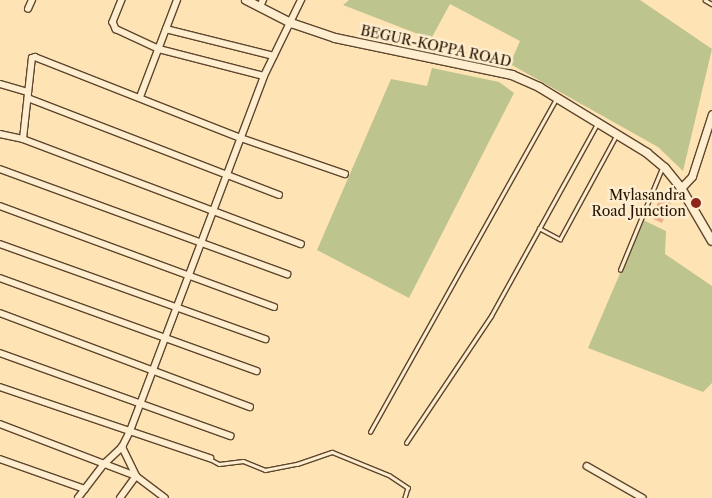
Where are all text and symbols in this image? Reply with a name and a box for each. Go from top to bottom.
street label: BEGUR-KOPPA ROAD [359,22,513,70]
place label: Mylasandra Road Junction [592,187,686,220]
marker: Mylasandra Road Junction [690,197,702,209]

